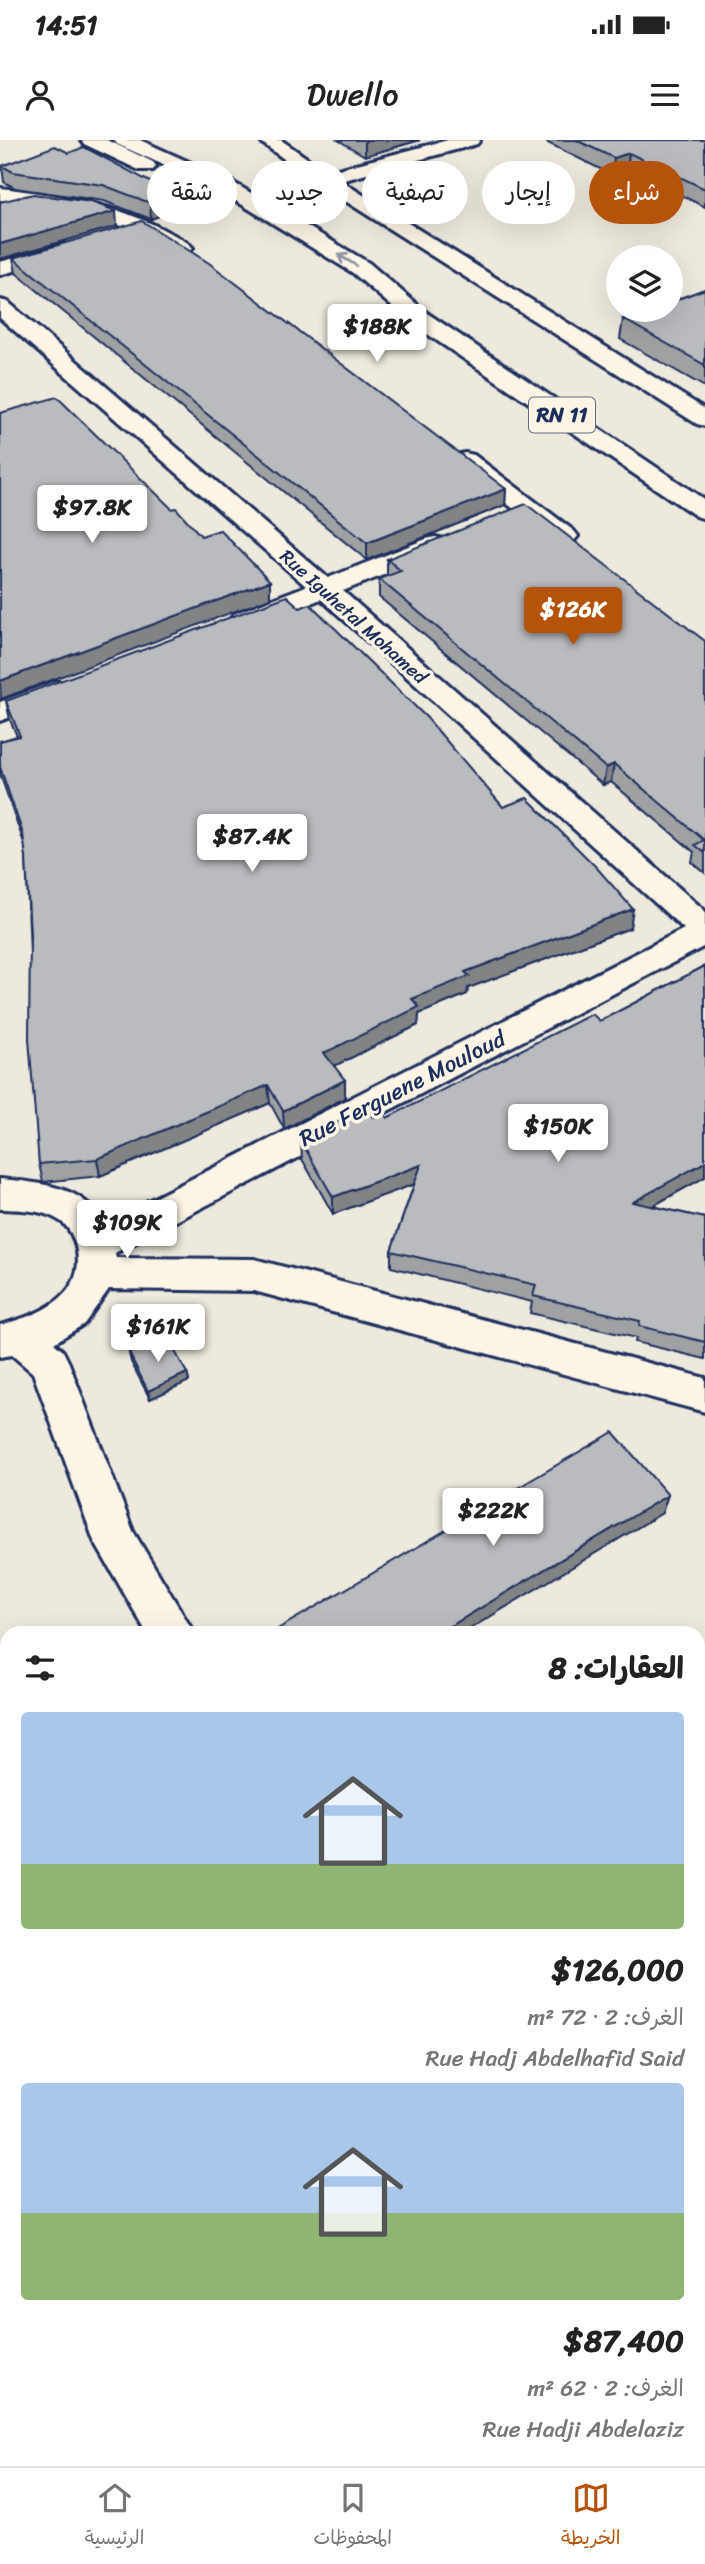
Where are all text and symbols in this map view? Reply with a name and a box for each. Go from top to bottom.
text: 14:51 [35,2,97,48]
text: Dwello [306,66,399,123]
icon: person [21,76,59,114]
icon: menu [646,76,684,114]
chip: شقة [147,161,237,224]
chip: جديد [251,161,348,224]
chip: تصفية [362,161,468,224]
chip: إيجار [482,161,575,224]
chip: شراء [589,161,684,224]
map controls [606,245,683,322]
button: layers [606,245,683,322]
one-way arrow [338,252,358,266]
pin: $188K [328,304,426,364]
text: $188K [343,306,411,347]
road number: RN 11 [529,398,595,432]
pin: $97.8K [35,486,149,545]
text: $97.8K [53,487,131,528]
street label: Rue Iguhetal Mohamed [272,541,437,693]
pin: $126K [524,588,622,647]
text: $126K [540,589,606,630]
pin: $87.4K [195,814,309,874]
text: $87.4K [213,816,291,857]
street label: Rue Ferguene Mouloud [292,1018,515,1158]
pin: $150K [509,1104,607,1164]
text: $150K [524,1106,592,1147]
pin: $109K [78,1200,176,1260]
text: $109K [93,1202,161,1243]
pin: $161K [109,1304,207,1364]
text: $161K [127,1306,189,1347]
pin: $222K [444,1488,542,1548]
text: $222K [458,1490,528,1531]
text: العقارات: 8 [549,1641,684,1695]
icon: filters [21,1649,59,1687]
icon: home [290,1758,416,1884]
text: $126,000 [552,1943,684,1997]
text: الغرف: 2 · 72 m² [528,1997,684,2038]
text: Rue Hadj Abdelhafid Said [425,2038,684,2079]
icon: home [290,2129,416,2255]
text: $87,400 [564,2314,684,2368]
text: الغرف: 2 · 62 m² [528,2368,684,2409]
text: Rue Hadji Abdelaziz [483,2409,684,2450]
tab: الرئيسية [85,2479,144,2554]
tab: المحفوظات [314,2479,392,2554]
tab: الخريطة [561,2479,620,2554]

